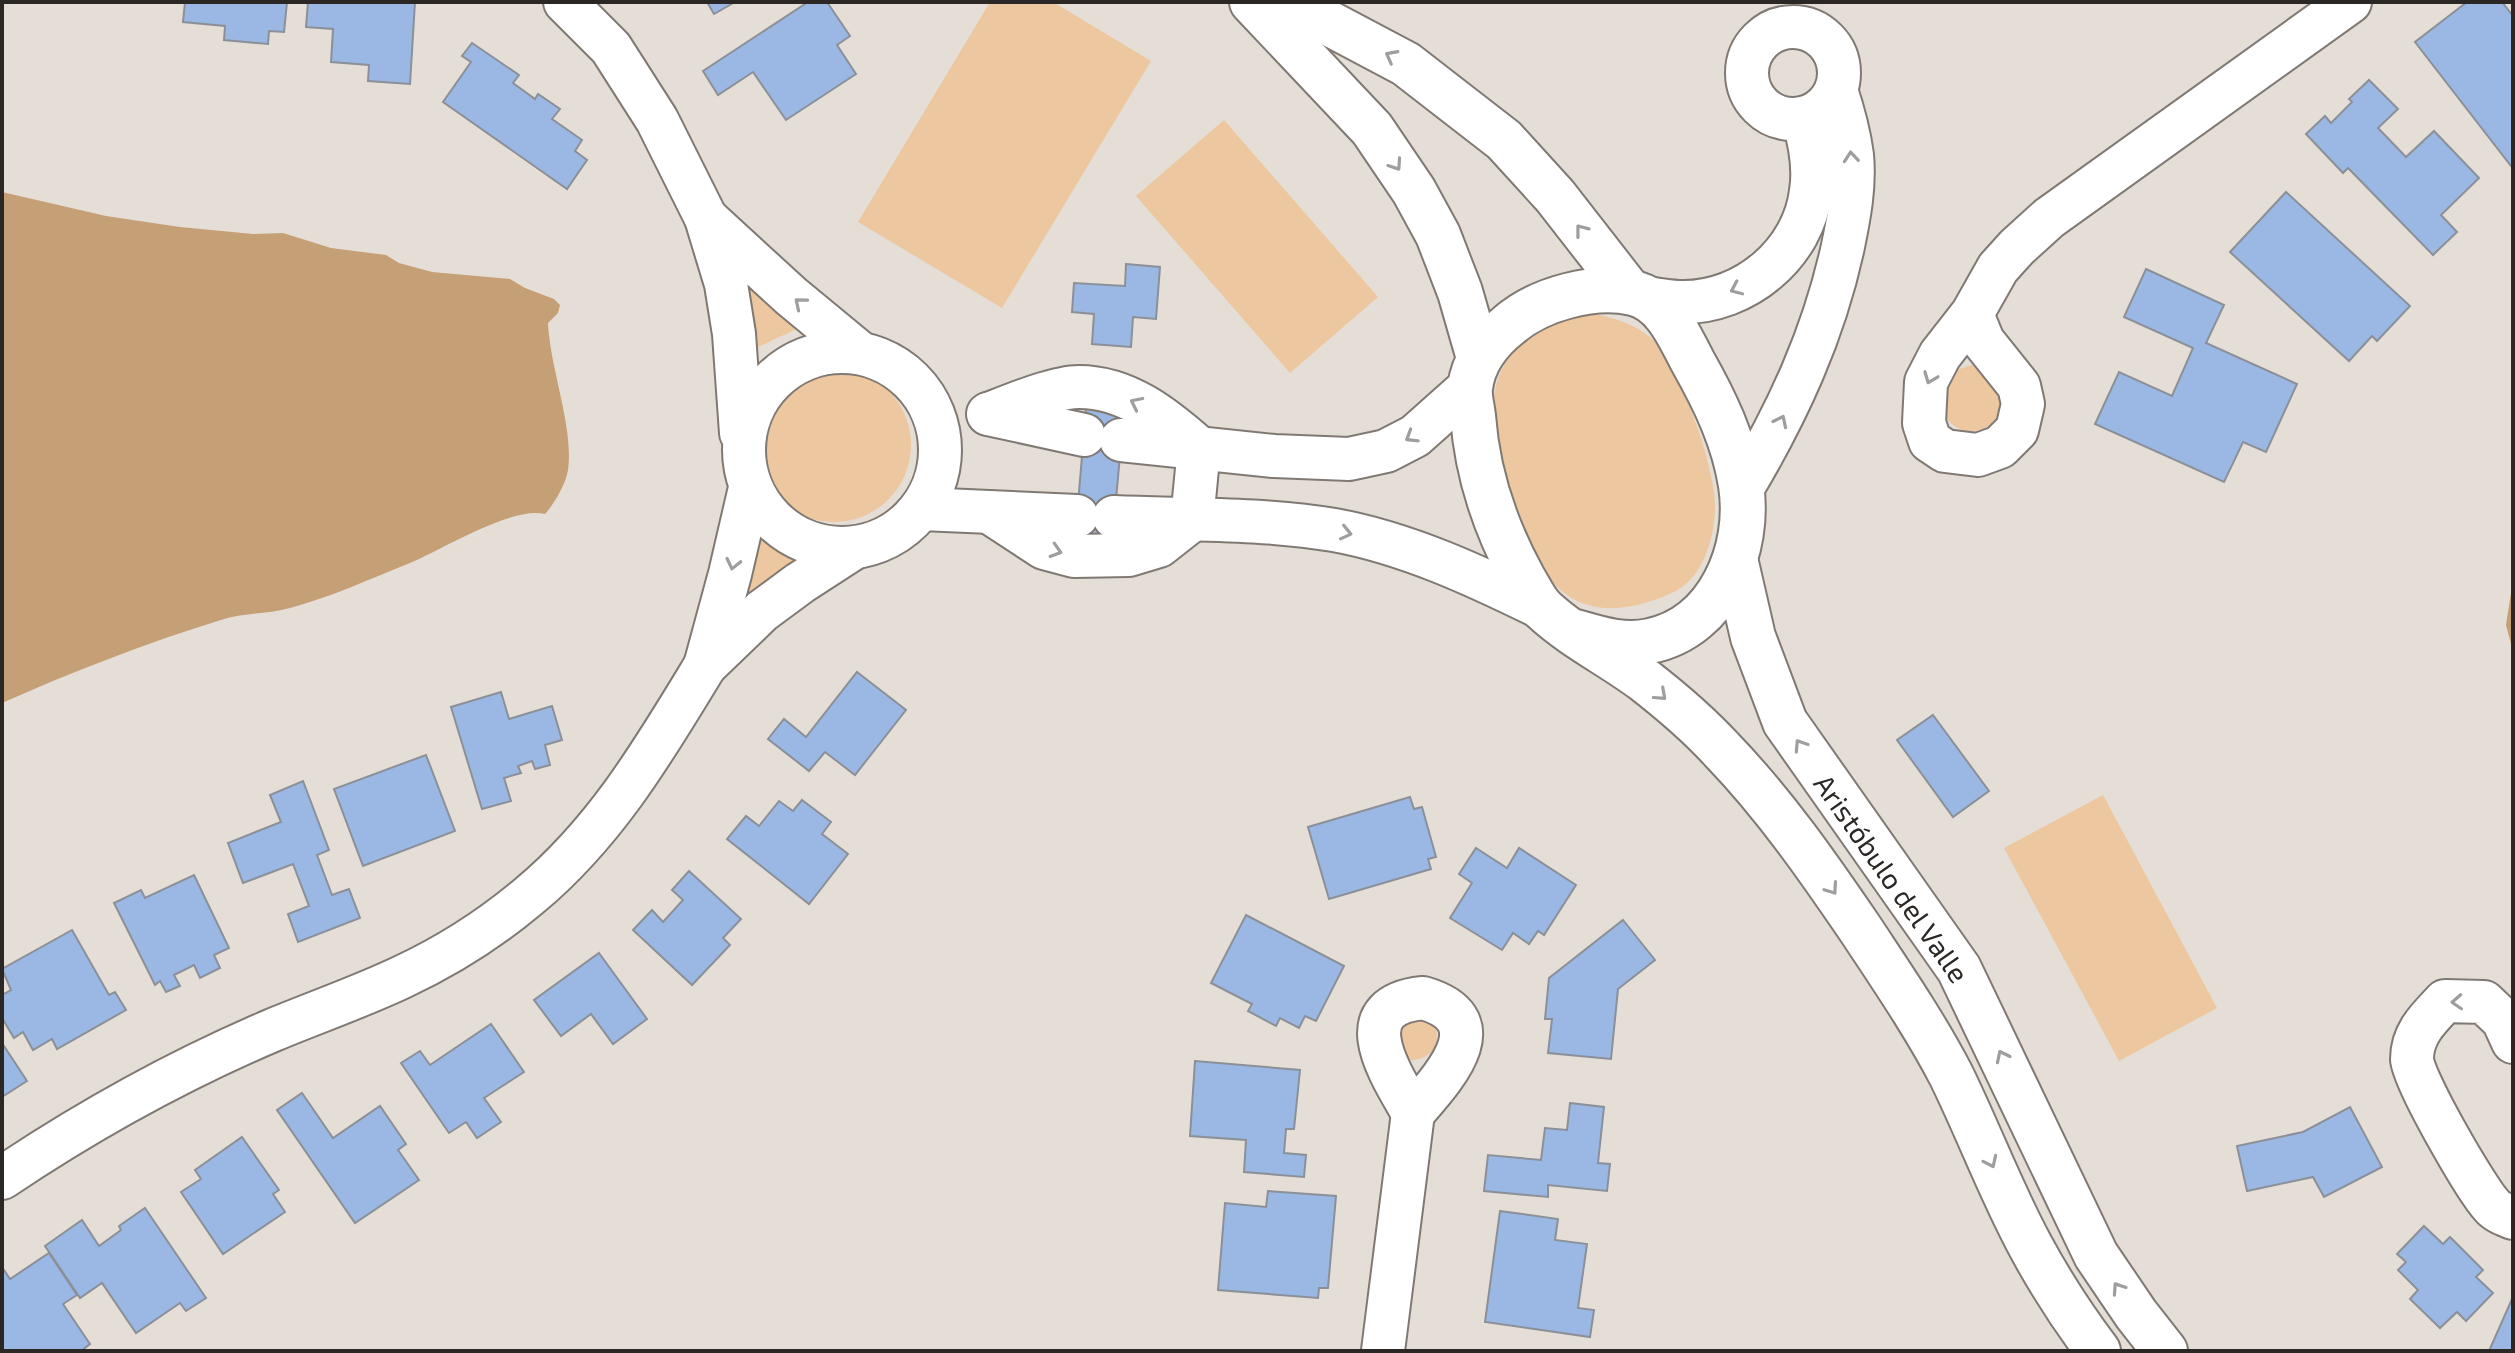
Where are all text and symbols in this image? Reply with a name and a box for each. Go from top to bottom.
one-way arrow [1384,50,1399,65]
one-way arrow [1843,150,1860,163]
one-way arrow [1386,156,1401,171]
one-way arrow [1576,225,1591,239]
one-way arrow [1730,280,1744,296]
one-way arrow [794,298,809,313]
one-way arrow [1923,370,1940,384]
one-way arrow [1130,397,1145,412]
one-way arrow [1771,414,1787,429]
one-way arrow [1405,427,1420,442]
one-way arrow [1338,524,1352,541]
one-way arrow [1049,542,1062,558]
one-way arrow [725,556,742,570]
one-way arrow [1652,685,1667,699]
one-way arrow [1795,739,1810,754]
street label: Aristóbulo del Valle [1807,767,1977,989]
one-way arrow [1822,881,1837,895]
one-way arrow [2450,994,2463,1011]
one-way arrow [1996,1050,2011,1065]
one-way arrow [1981,1153,1997,1168]
one-way arrow [2113,1283,2128,1297]

